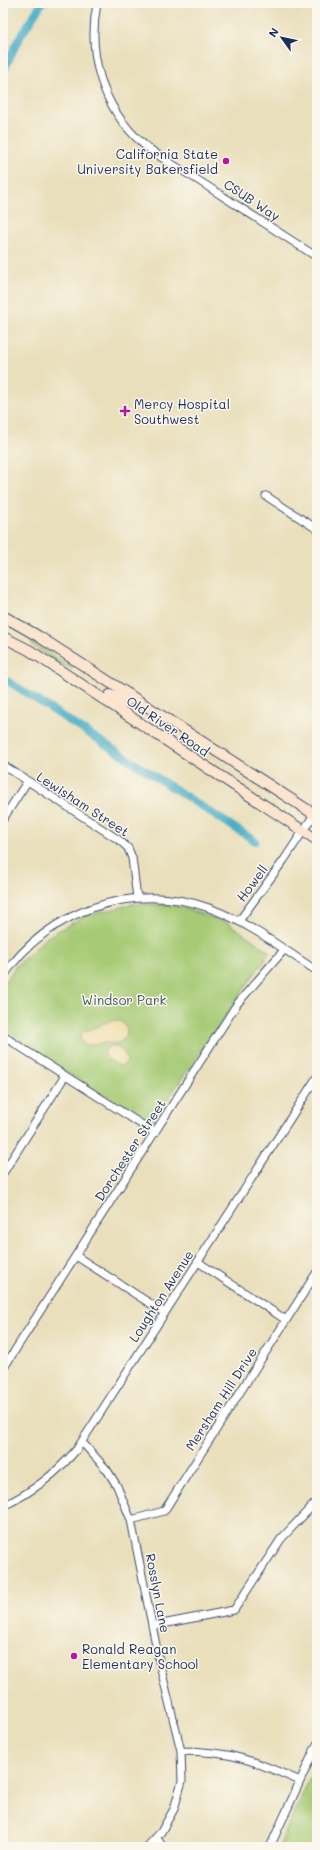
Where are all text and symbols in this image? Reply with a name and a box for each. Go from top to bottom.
north arrow [262,18,302,58]
text: N [265,25,282,40]
place label: California State University Bakersfield [77,145,218,177]
marker: California State University Bakersfield [221,156,231,166]
street label: CSUB Way [221,175,284,224]
place label: Mercy Hospital Southwest [134,395,230,427]
marker: Mercy Hospital Southwest [119,405,131,417]
street label: Old River Road [124,692,213,760]
street label: Lewisham Street [34,767,133,840]
street label: Howell [232,861,271,904]
park label: Windsor Park [81,991,167,1008]
street label: Dorchester Street [90,1095,169,1204]
street label: Loughton Avenue [125,1247,197,1345]
street label: Mersham Hill Drive [181,1344,260,1453]
street label: Rosslyn Lane [142,1552,174,1634]
place label: Ronald Reagan Elementary School [82,1640,199,1672]
marker: Ronald Reagan Elementary School [69,1651,79,1661]

